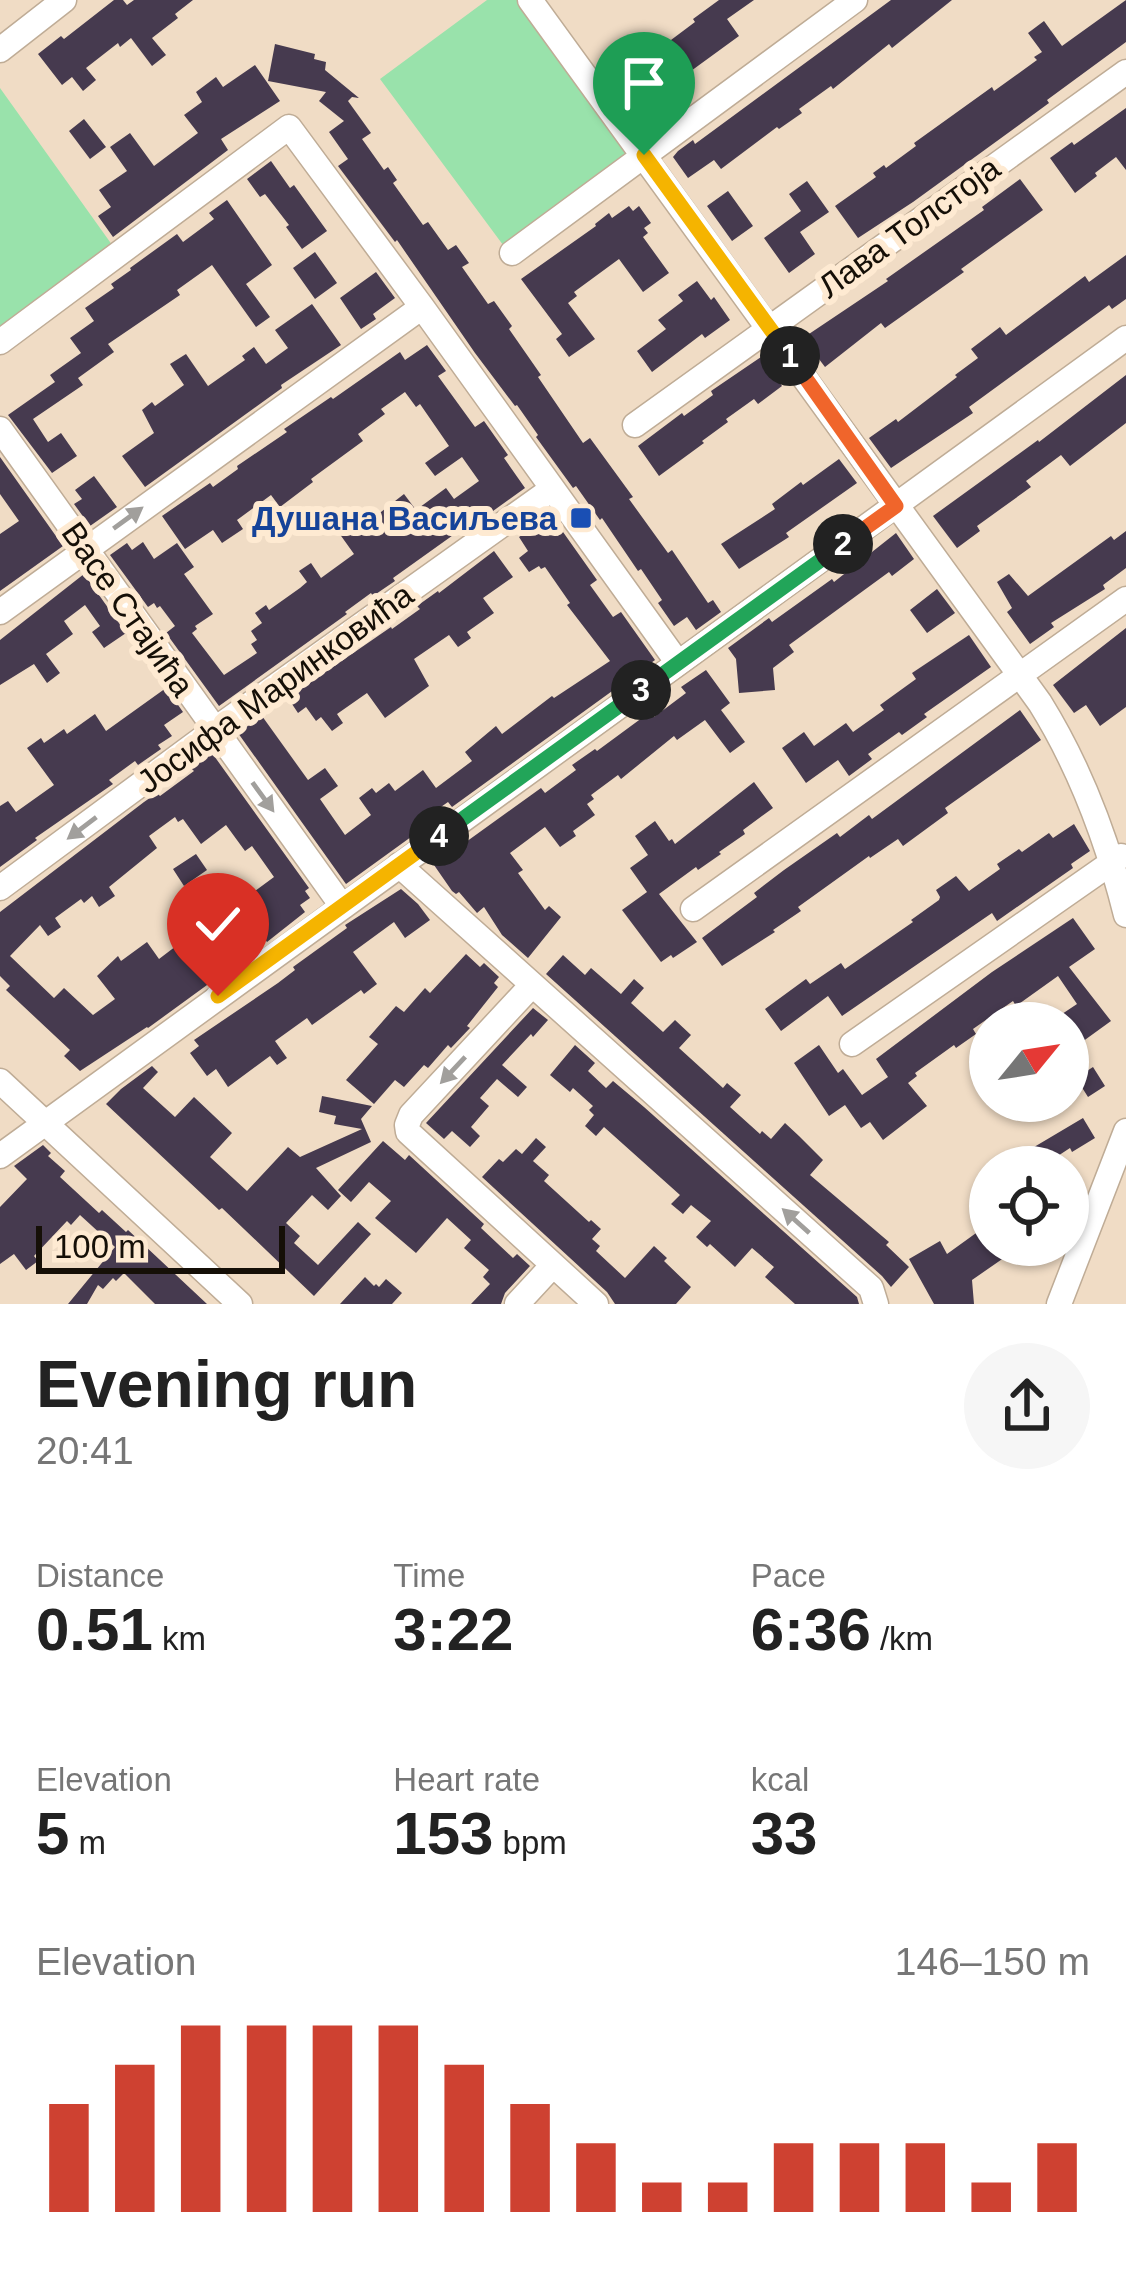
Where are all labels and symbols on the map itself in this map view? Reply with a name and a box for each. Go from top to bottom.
pin [593,32,695,155]
street label: Лава Толстоја [811,149,1007,305]
pin: 1 [760,326,820,386]
place label: Душана Васиљева [252,500,558,537]
marker: Душана Васиљева [568,505,594,531]
one-way arrow [112,507,144,531]
pin: 2 [813,514,873,574]
street label: Васе Стајића [54,515,202,704]
street label: Јосифа Маринковића [130,575,420,800]
pin: 3 [611,660,671,720]
one-way arrow [251,781,274,813]
pin: 4 [409,806,469,866]
one-way arrow [66,815,98,839]
pin [167,873,269,996]
north arrow [969,1002,1089,1122]
one-way arrow [439,1056,467,1085]
one-way arrow [782,1208,811,1235]
scale bar [36,1220,285,1273]

